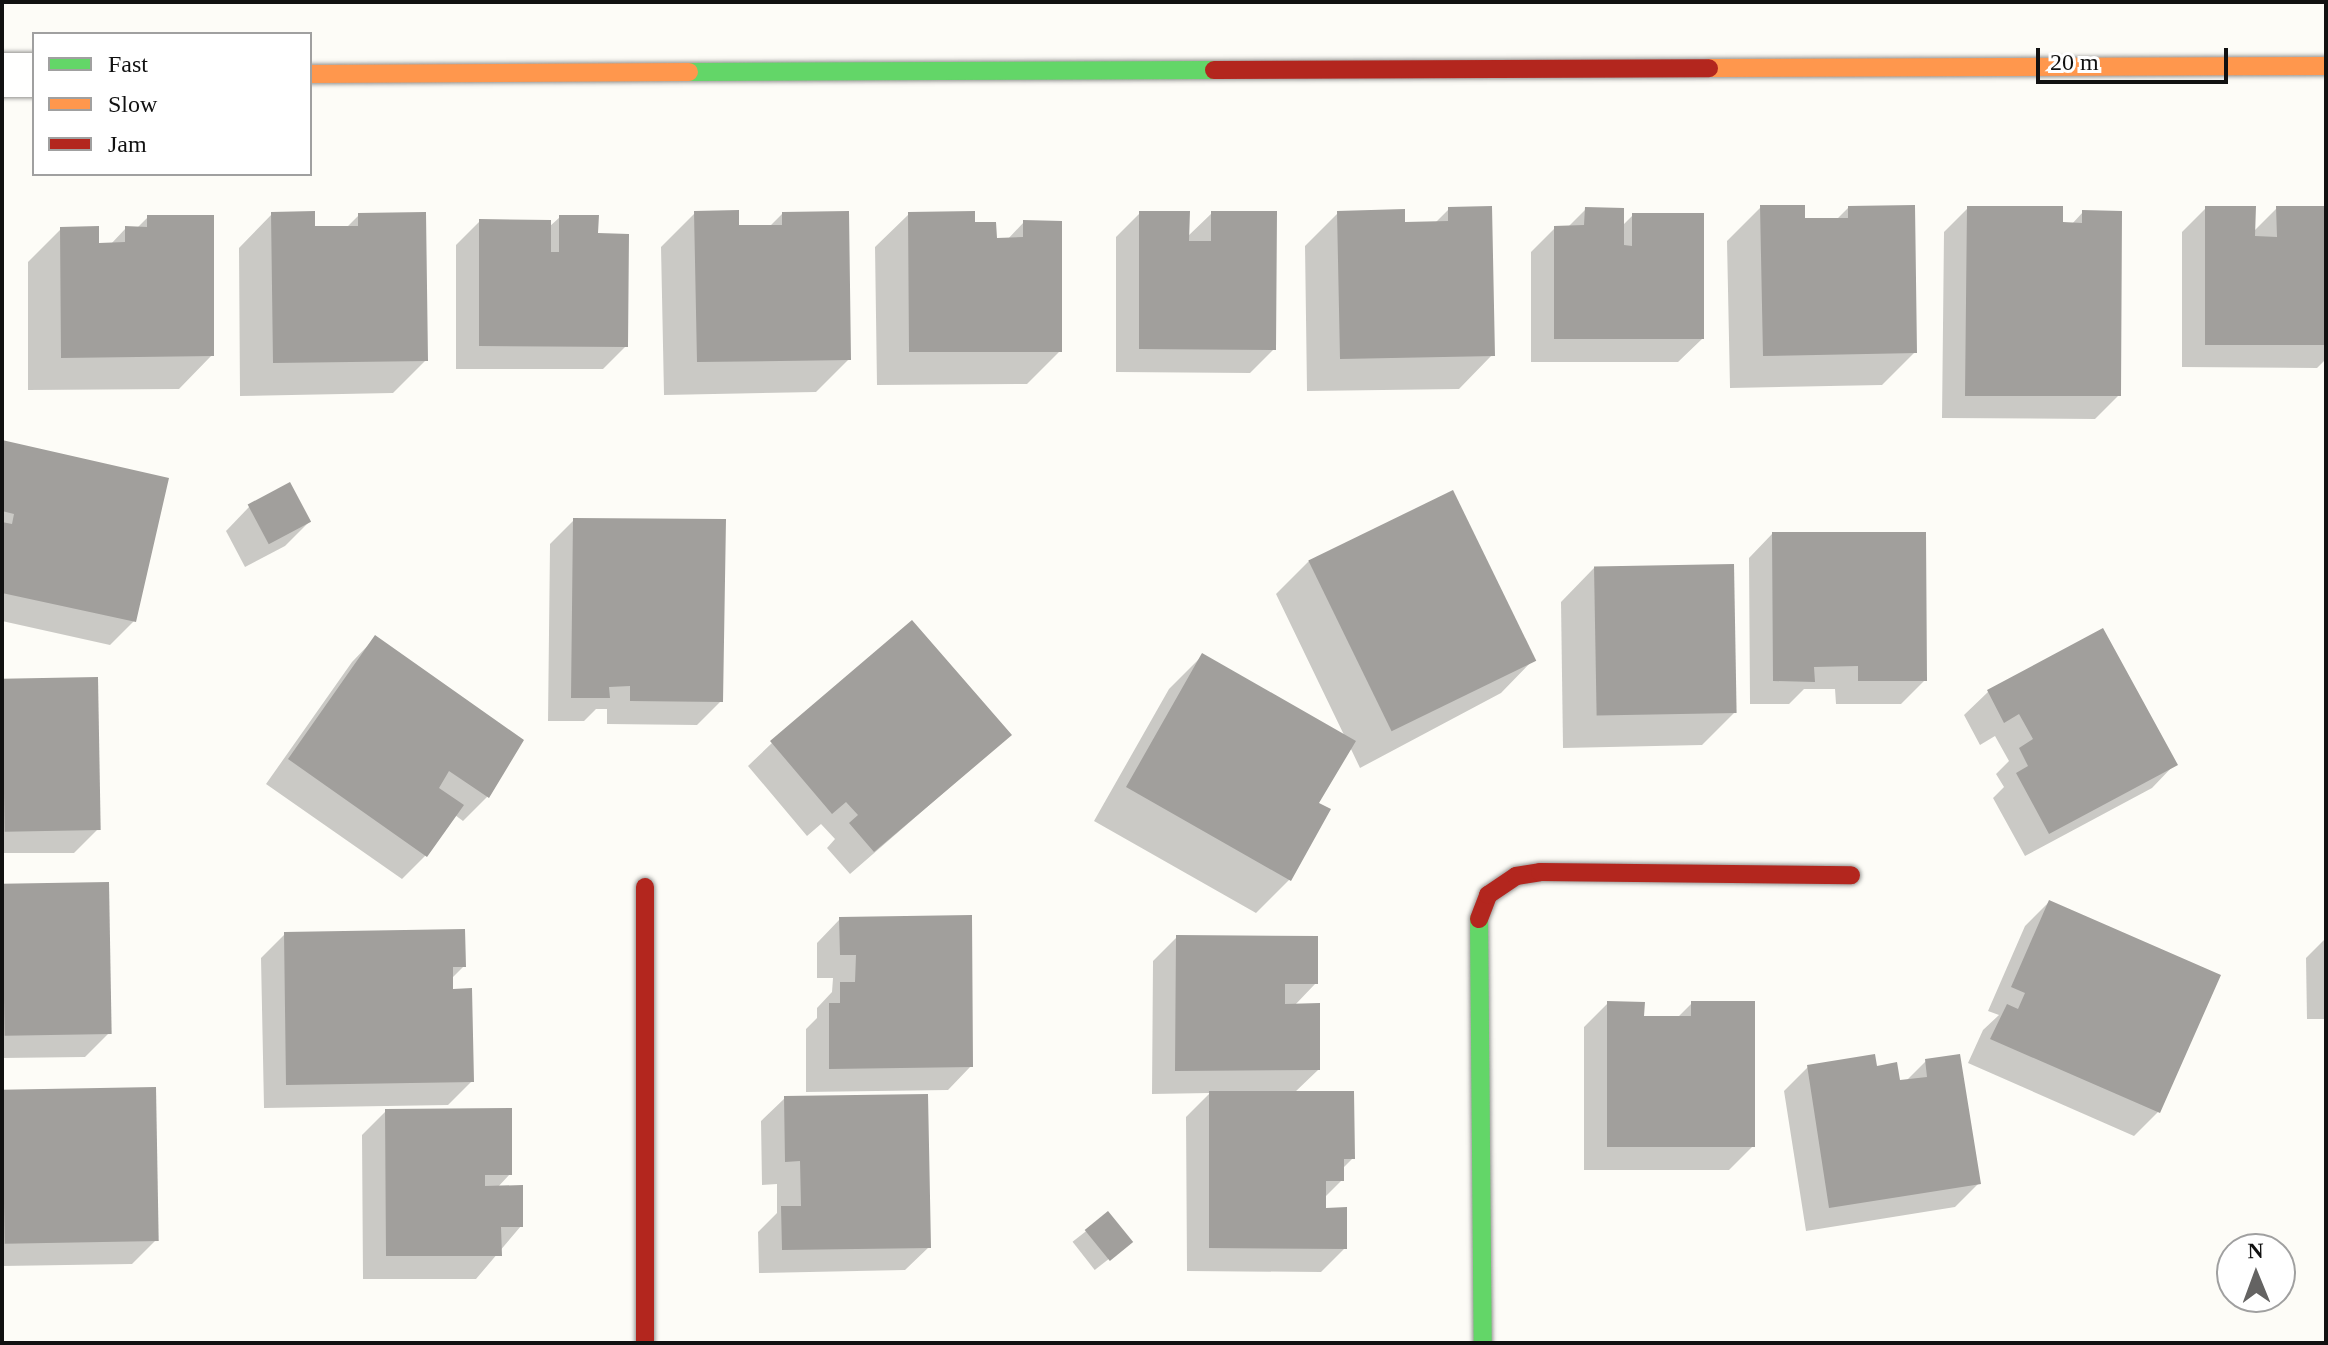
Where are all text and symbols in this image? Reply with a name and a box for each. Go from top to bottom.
legend [32,32,312,176]
scale bar [2040,32,2232,82]
text: 20 m [2050,49,2099,75]
text: Fast [108,51,148,77]
text: Slow [108,91,157,117]
text: Jam [108,131,147,157]
north arrow [2216,1233,2296,1313]
text: N [2247,1238,2264,1263]

